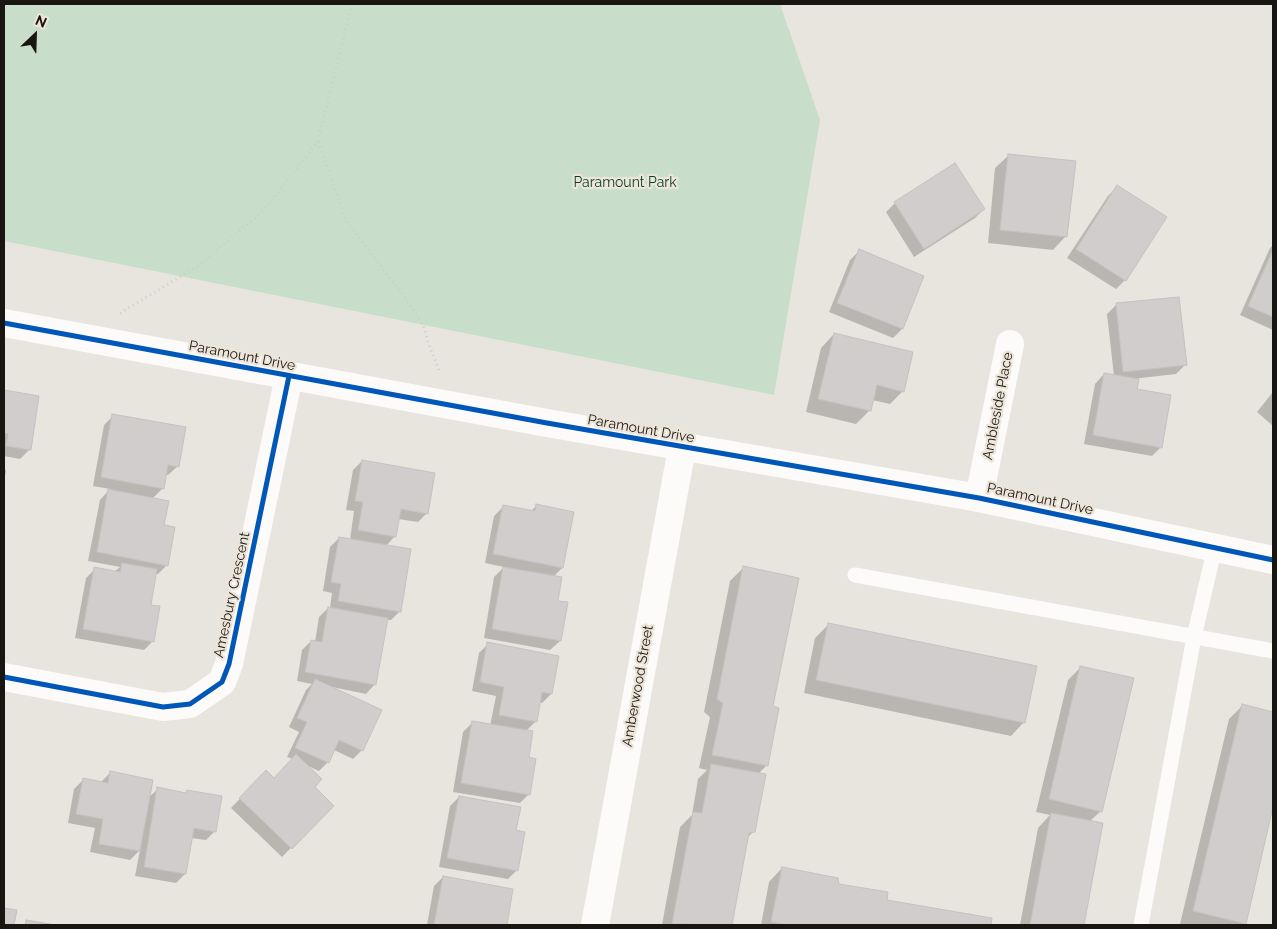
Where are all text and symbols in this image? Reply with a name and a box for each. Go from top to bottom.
north arrow [10,10,60,60]
text: N [33,12,49,31]
park label: Paramount Park [573,175,677,191]
street label: Paramount Drive [187,337,297,375]
street label: Ambleside Place [979,351,1017,461]
street label: Paramount Drive [586,411,696,447]
street label: Paramount Drive [985,480,1095,518]
street label: Amesbury Crescent [210,531,254,659]
street label: Amberwood Street [619,624,657,748]

